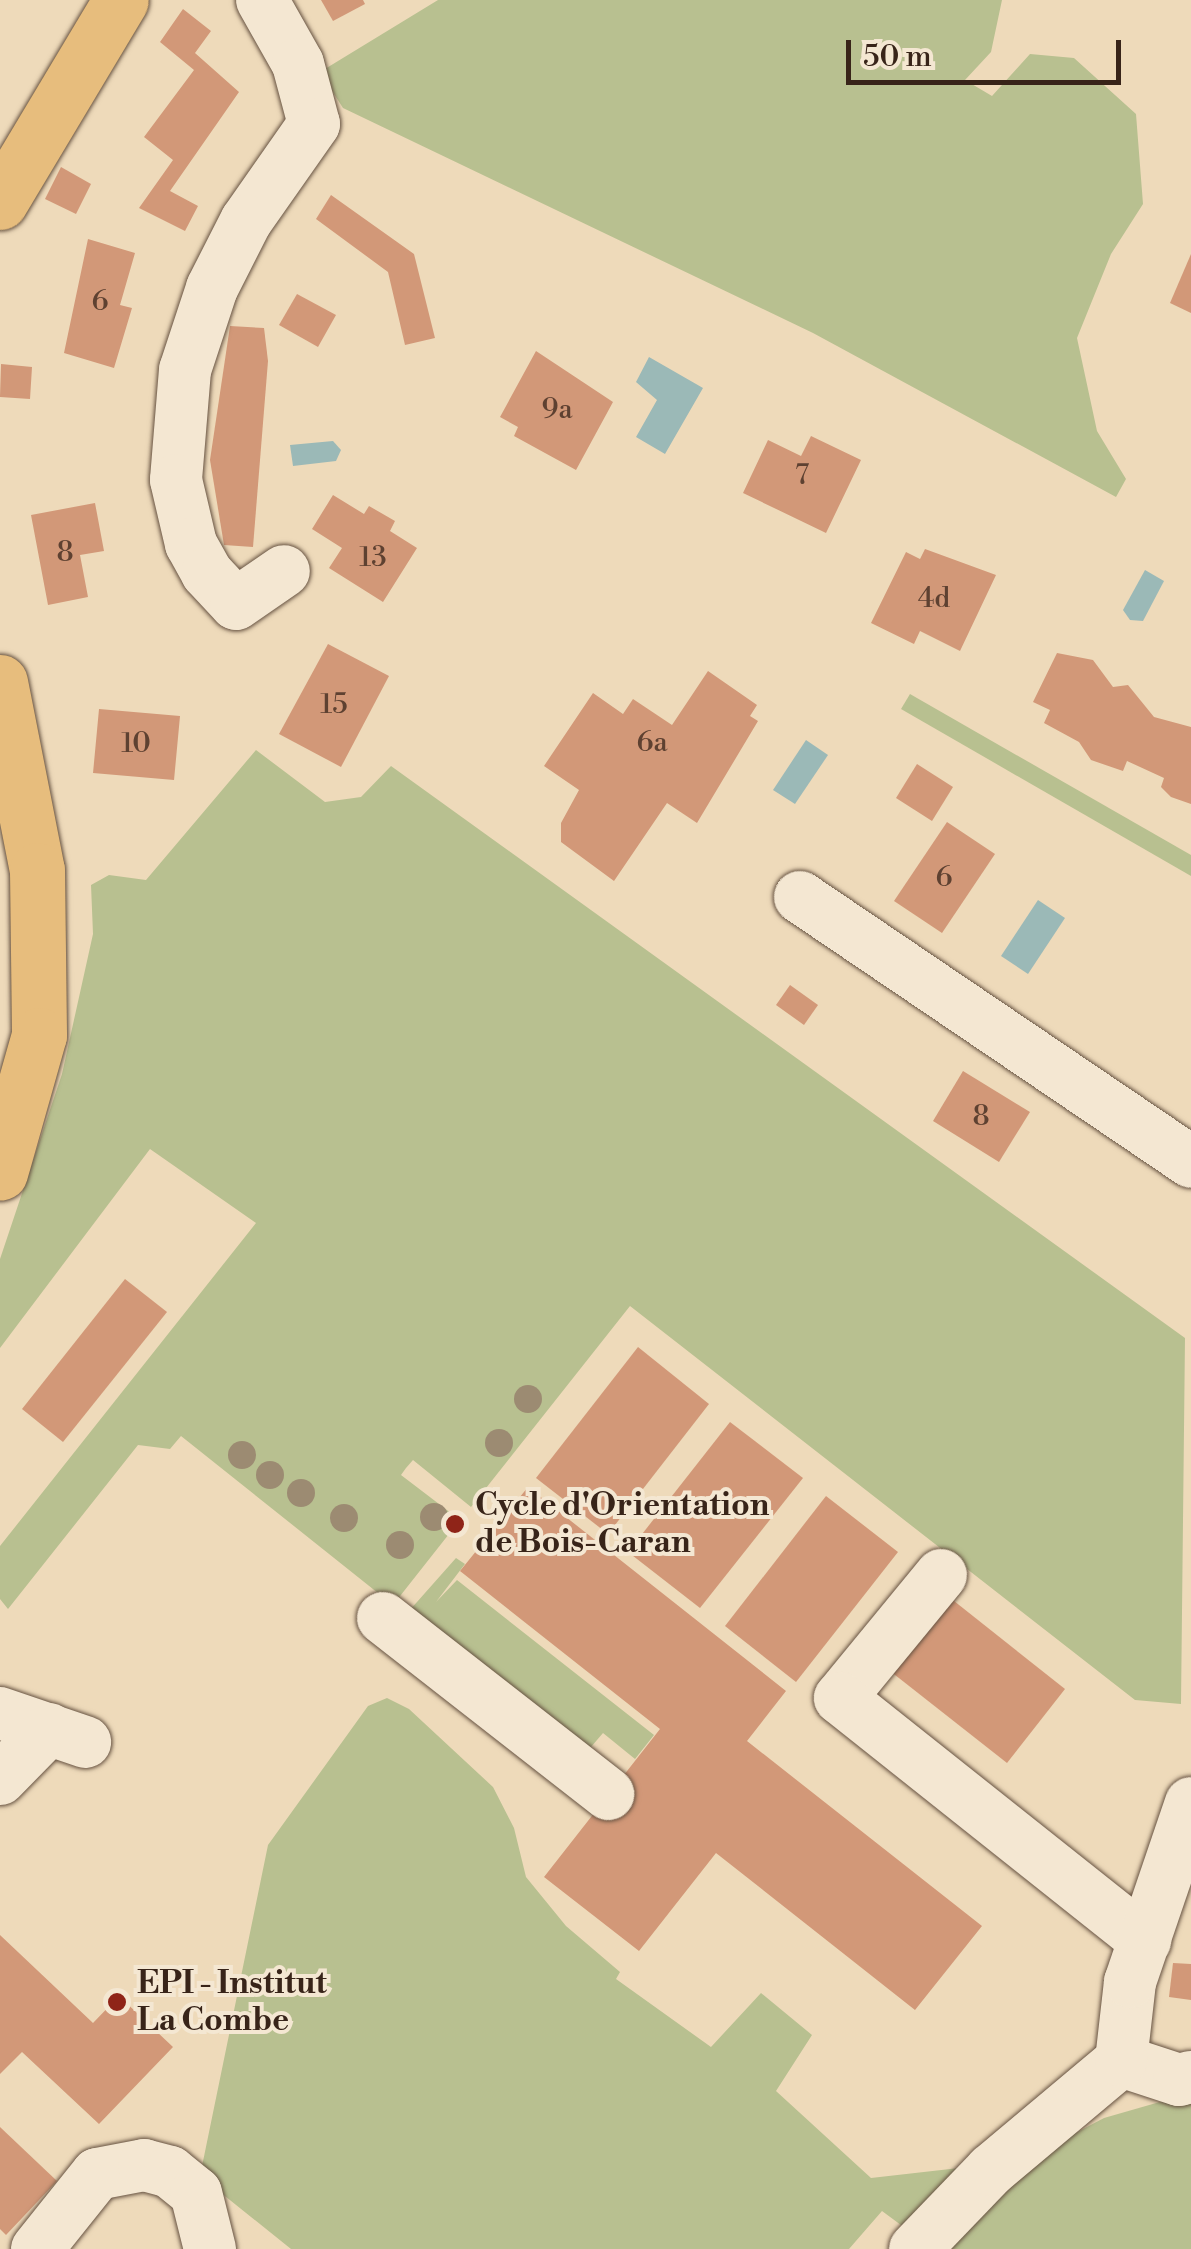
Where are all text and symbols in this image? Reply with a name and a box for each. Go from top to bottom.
scale bar [851,20,1126,82]
text: 50 m [863,38,932,76]
house number: 6 [92,285,108,319]
house number: 9a [541,393,573,427]
house number: 7 [795,459,809,493]
house number: 8 [56,536,74,570]
house number: 13 [359,541,387,575]
house number: 4d [918,582,950,616]
house number: 15 [320,688,348,722]
house number: 6a [636,726,668,760]
house number: 10 [121,727,151,761]
house number: 6 [936,861,952,895]
house number: 8 [972,1100,990,1134]
place label: Cycle d'Orientation de Bois-Caran [475,1487,769,1562]
marker: Cycle d'Orientation de Bois-Caran [444,1513,466,1535]
place label: EPI - Institut La Combe [137,1965,327,2040]
marker: EPI - Institut La Combe [106,1991,128,2013]

